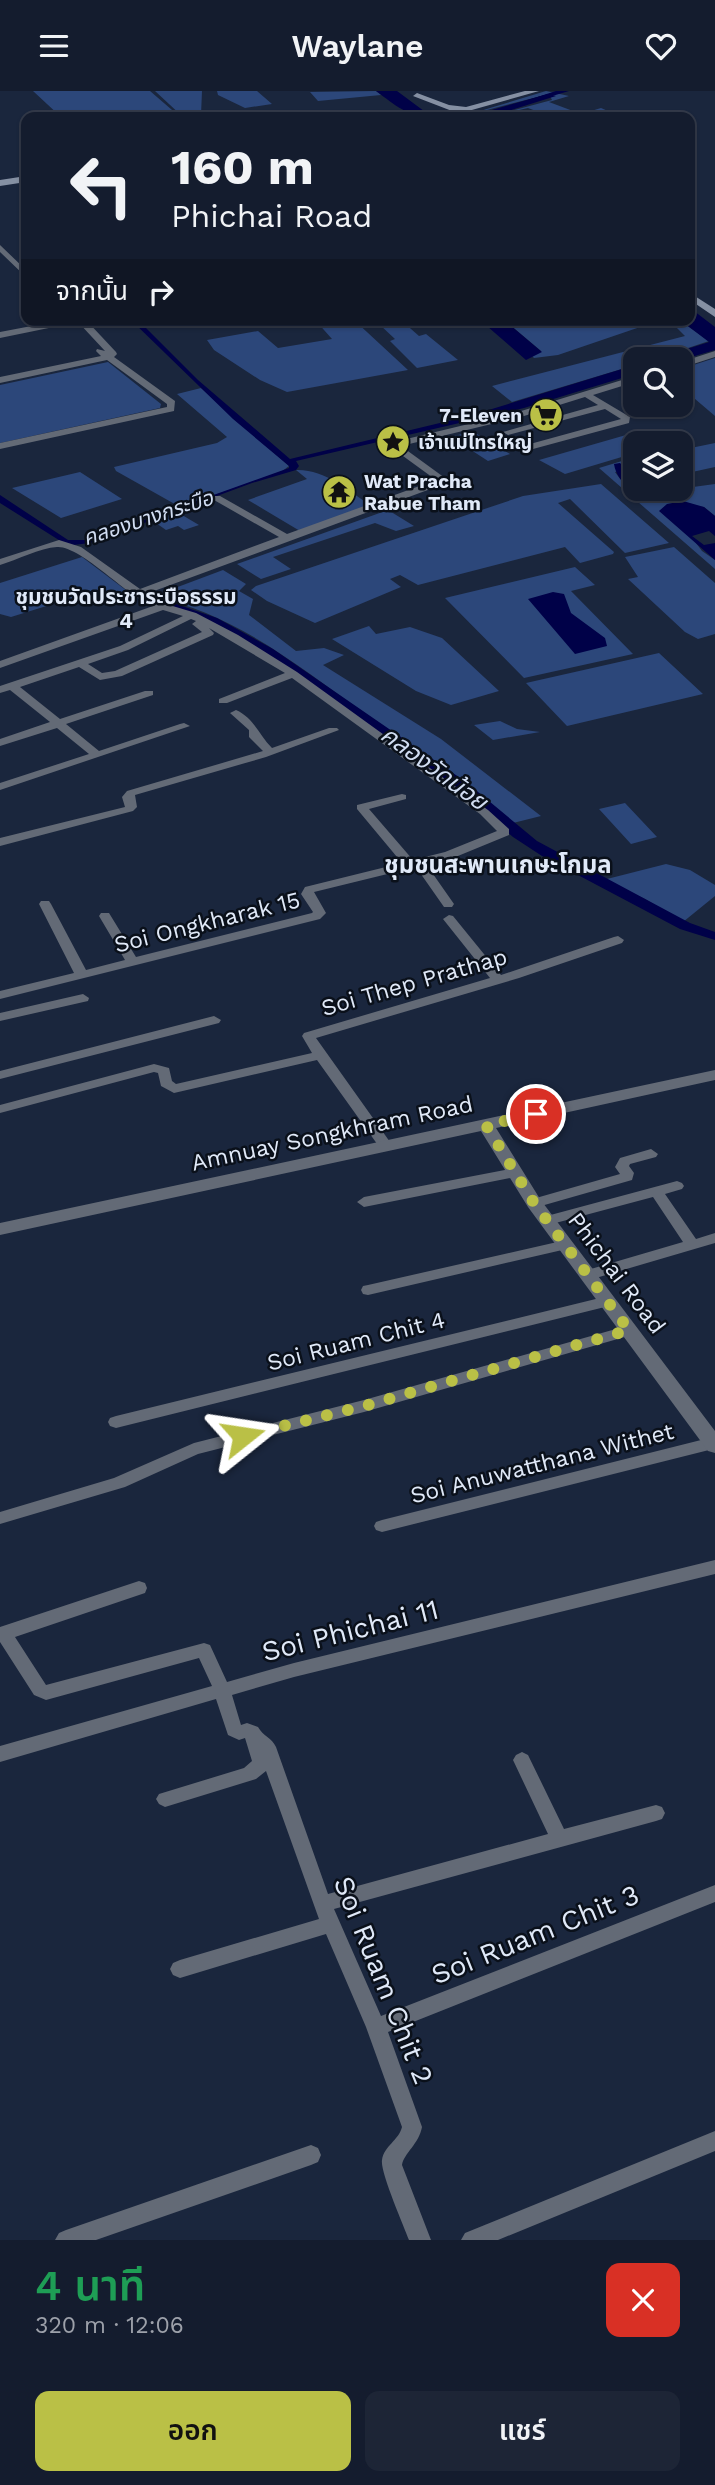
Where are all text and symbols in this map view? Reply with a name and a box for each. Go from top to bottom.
icon: menu [35,27,73,65]
text: Waylane [291,27,424,65]
icon: heart [642,27,680,65]
text: 160 m [171,138,314,196]
icon: left [56,140,147,231]
text: Phichai Road [171,197,372,235]
icon: right [142,273,180,311]
text: จากนั้น [56,276,128,306]
map controls [623,347,693,501]
button: search [623,347,693,417]
supermarket icon: 7-Eleven [527,396,565,434]
place label: 7-Eleven [439,404,522,427]
place icon: เจ้าแม่ไทรใหญ่ [374,423,412,461]
place label: เจ้าแม่ไทรใหญ่ [418,431,532,454]
button: layers [623,431,693,501]
place label: Wat Pracha Rabue Tham [364,470,481,515]
temple icon: Wat Pracha Rabue Tham [320,473,358,511]
water label: คลองบางกระบือ [80,484,217,550]
district label: ชุมชนวัดประชาระบือธรรม 4 [15,584,237,633]
water label: คลองวัดน้อย [375,720,494,817]
district label: ชุมชนสะพานเกษะโกมล [384,851,612,880]
street label: Soi Ongkharak 15 [111,886,303,959]
street label: Soi Thep Prathap [318,943,510,1022]
pin [506,1084,566,1144]
street label: Amnuay Songkhram Road [189,1090,475,1177]
icon: arrive [517,1095,555,1133]
street label: Phichai Road [562,1207,671,1339]
street label: Soi Ruam Chit 4 [264,1306,448,1377]
position arrow [206,1399,280,1473]
street label: Soi Anuwatthana Withet [408,1418,677,1509]
street label: Soi Phichai 11 [258,1593,442,1668]
street label: Soi Ruam Chit 2 [327,1872,440,2089]
street label: Soi Ruam Chit 3 [427,1878,644,1991]
text: 4 นาที [35,2261,145,2310]
button: close [606,2263,680,2337]
text: 320 m · 12:06 [35,2312,184,2339]
button: ออก [35,2391,351,2471]
button: แชร์ [365,2391,680,2471]

